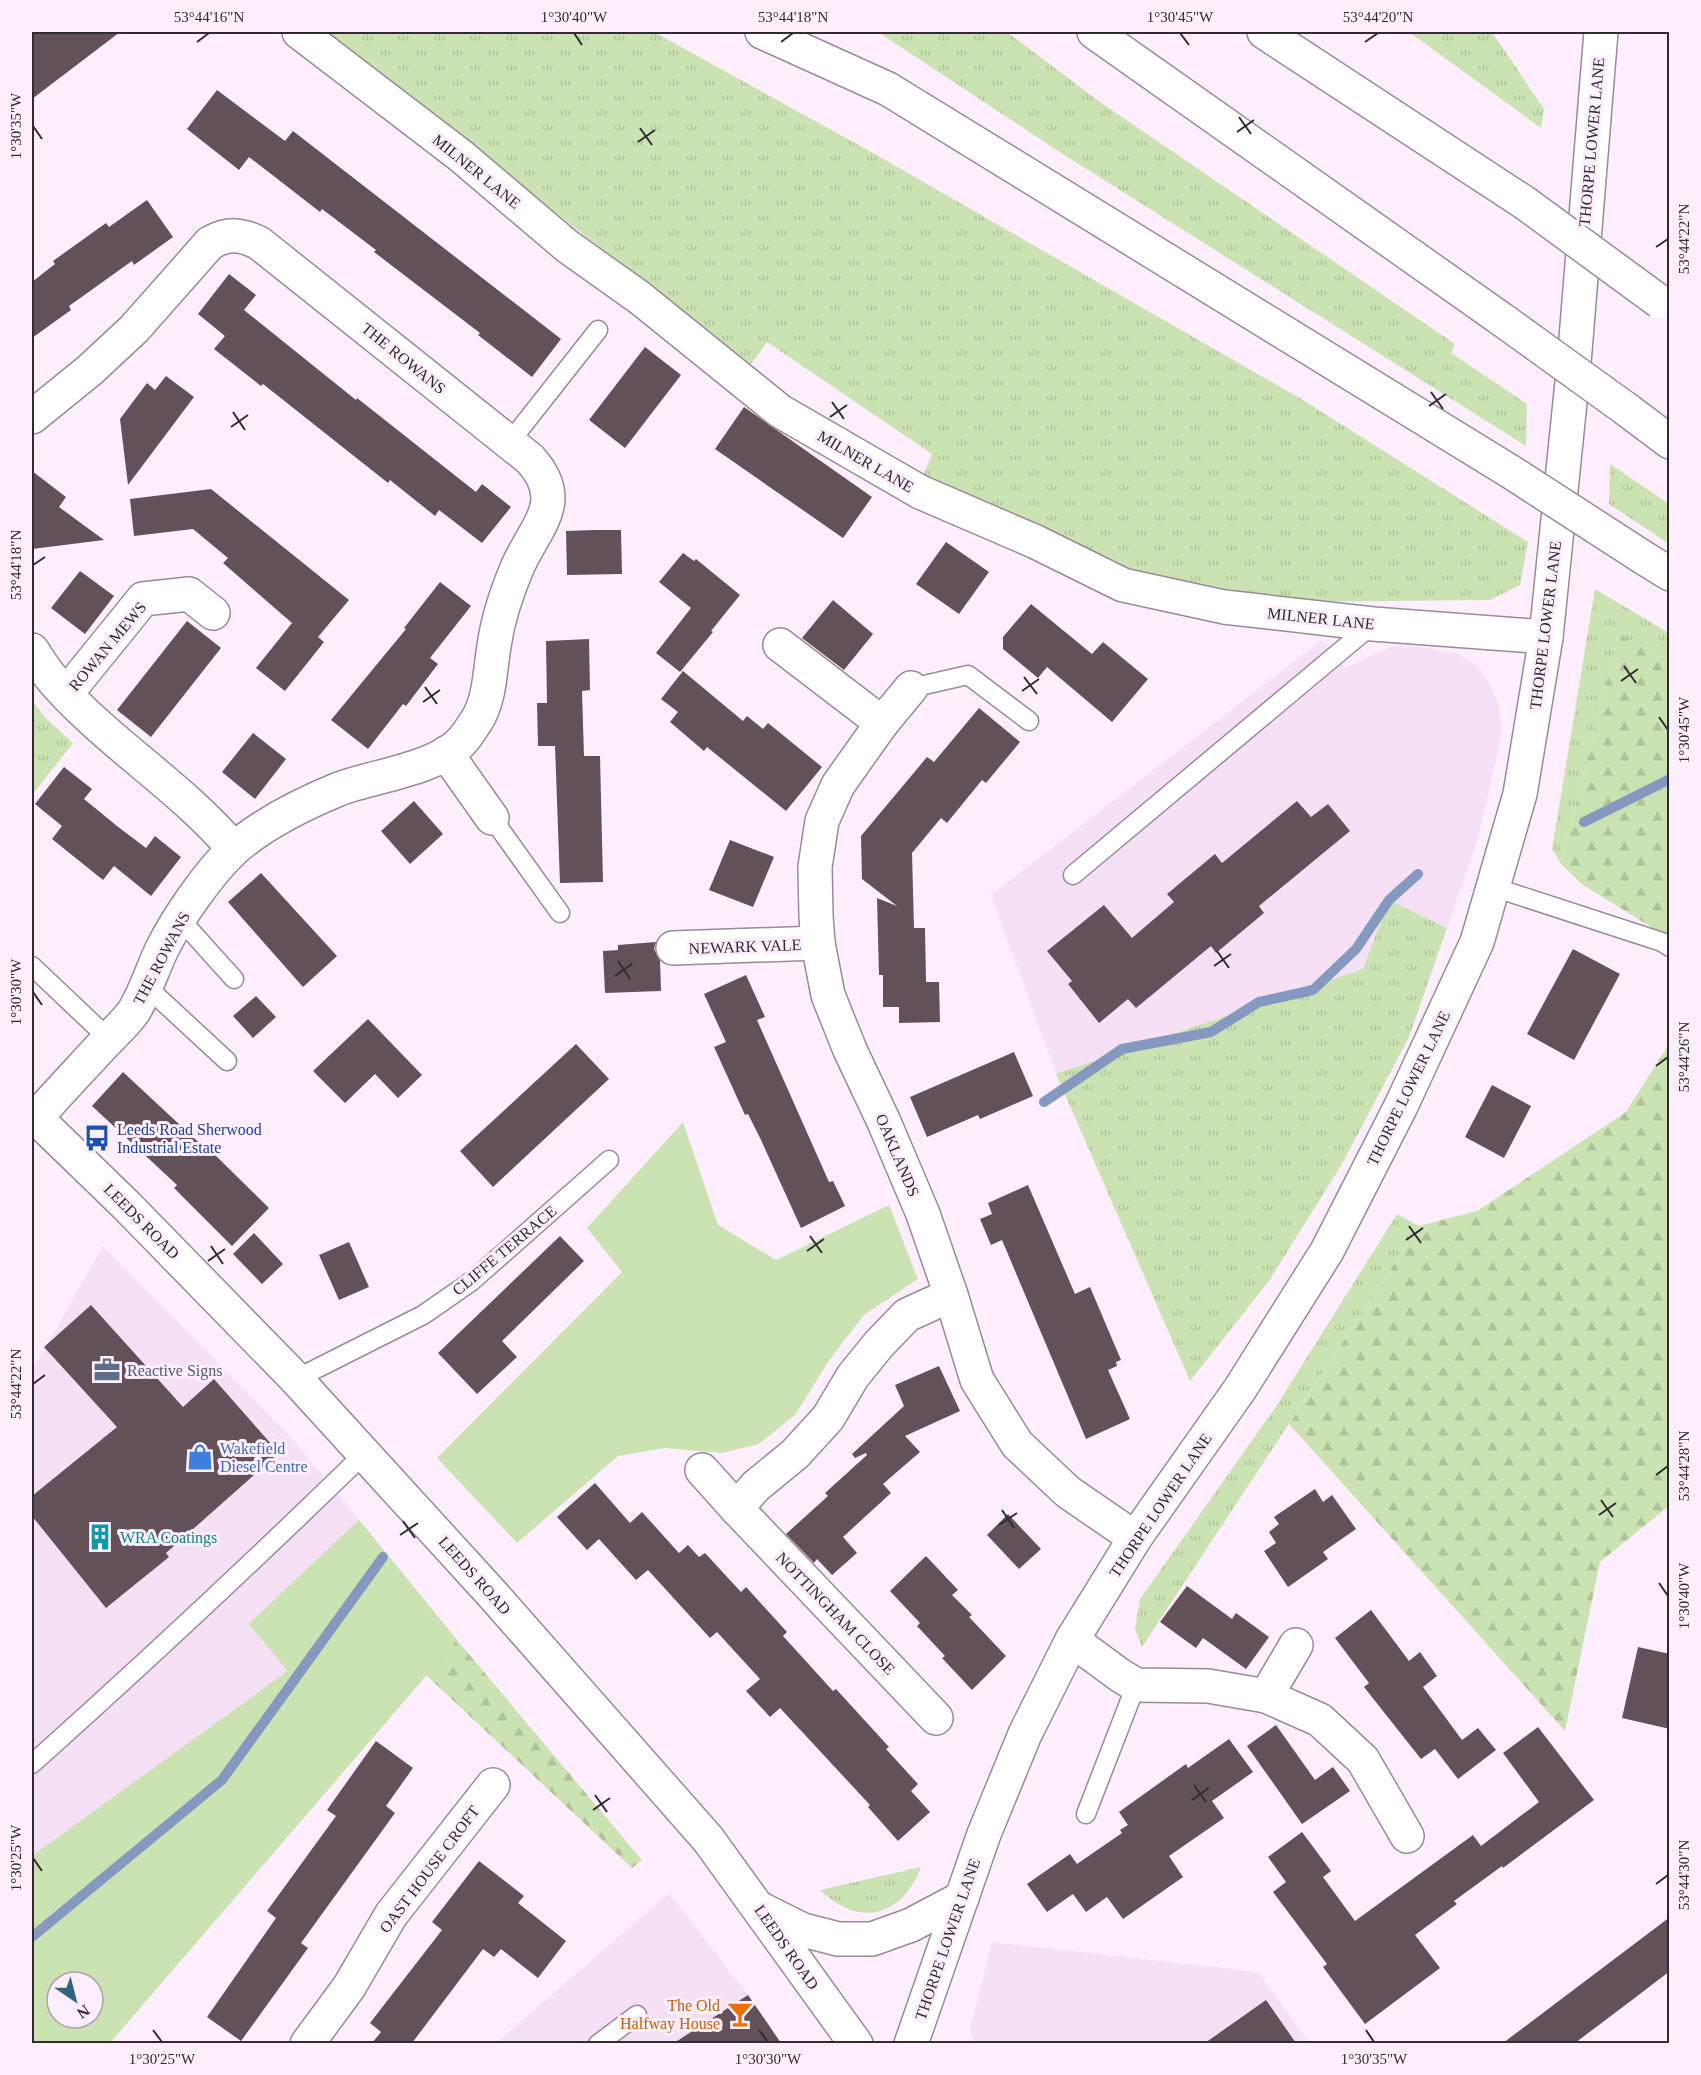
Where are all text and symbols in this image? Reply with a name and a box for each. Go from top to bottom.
text: 53°44'16"N [174,9,244,25]
text: 1°30'40"W [541,9,608,25]
text: 53°44'18"N [758,9,828,25]
text: 1°30'45"W [1147,9,1214,25]
text: 53°44'20"N [1343,9,1413,25]
street label: THORPE LOWER LANE [1576,57,1607,227]
text: 1°30'35"W [8,92,24,159]
street label: MILNER LANE [429,131,524,212]
text: 53°44'22"N [1676,204,1692,274]
street label: THE ROWANS [358,319,449,397]
street label: MILNER LANE [815,427,917,496]
text: 53°44'18"N [8,530,24,600]
street label: THORPE LOWER LANE [1527,540,1564,710]
street label: ROWAN MEWS [65,598,149,694]
street label: MILNER LANE [1266,604,1376,633]
text: 1°30'45"W [1676,696,1692,763]
street label: THE ROWANS [130,909,193,1008]
street label: NEWARK VALE [688,936,802,957]
text: 1°30'30"W [8,958,24,1025]
street label: THORPE LOWER LANE [1364,1008,1453,1168]
text: 53°44'26"N [1676,1022,1692,1092]
street label: OAKLANDS [873,1111,923,1199]
place label: Leeds Road Sherwood Industrial Estate [117,1121,262,1156]
bus stop icon: Leeds Road Sherwood Industrial Estate [82,1123,112,1153]
street label: LEEDS ROAD [101,1180,183,1262]
street label: CLIFFE TERRACE [449,1202,560,1299]
text: 53°44'22"N [8,1349,24,1419]
office icon: Reactive Signs [92,1355,122,1385]
place label: Reactive Signs [127,1362,223,1380]
street label: THORPE LOWER LANE [1106,1430,1215,1580]
text: 53°44'28"N [1676,1431,1692,1501]
place label: Wakefield Diesel Centre [220,1440,308,1475]
shop icon: Wakefield Diesel Centre [185,1442,215,1472]
building icon: WRA Coatings [85,1522,115,1552]
place label: WRA Coatings [120,1529,217,1547]
street label: LEEDS ROAD [435,1533,514,1618]
street label: NOTTINGHAM CLOSE [773,1549,898,1678]
text: 1°30'40"W [1676,1562,1692,1629]
street label: OAST HOUSE CROFT [376,1802,483,1936]
text: 1°30'25"W [8,1824,24,1891]
text: 53°44'30"N [1676,1840,1692,1910]
street label: THORPE LOWER LANE [912,1856,983,2022]
street label: LEEDS ROAD [751,1902,822,1993]
north arrow [45,1970,105,2030]
place label: The Old Halfway House [620,1997,720,2033]
bar icon: The Old Halfway House [725,1999,755,2029]
text: N [73,2002,93,2022]
text: 1°30'25"W [129,2051,196,2067]
text: 1°30'30"W [735,2051,802,2067]
text: 1°30'35"W [1341,2051,1408,2067]

